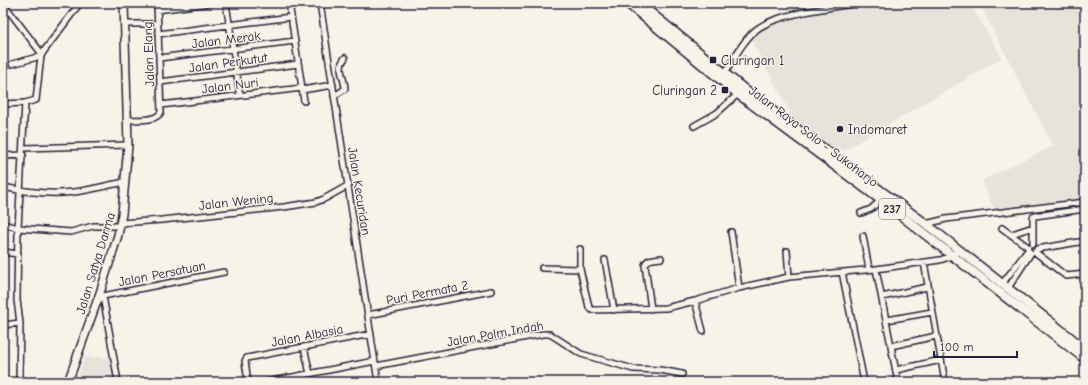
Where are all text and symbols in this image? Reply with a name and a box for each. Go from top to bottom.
street label: Jalan Elang [140,21,157,87]
street label: Jalan Merak [191,28,262,51]
street label: Jalan Perkutut [188,49,270,75]
place label: Cluringan 1 [721,53,784,68]
marker: Cluringan 1 [708,55,718,65]
street label: Jalan Nuri [201,75,259,96]
place label: Cluringan 2 [652,83,717,98]
street label: Jalan Raya Solo - Sukoharjo [746,83,881,190]
marker: Cluringan 2 [720,85,730,95]
place label: Indomaret [848,122,908,137]
marker: Indomaret [835,124,845,134]
street label: Jalan Kecuridan [345,146,374,236]
street label: Jalan Wening [198,190,274,213]
road number: 237 [879,199,905,219]
street label: Jalan Satya Darma [73,211,118,316]
street label: Jalan Persatuan [117,258,207,289]
street label: Puri Permata 2 [385,277,470,308]
street label: Jalan Palm Indah [446,318,545,349]
street label: Jalan Albasia [270,321,344,350]
scale bar [934,333,1017,359]
text: 100 m [940,340,973,354]

